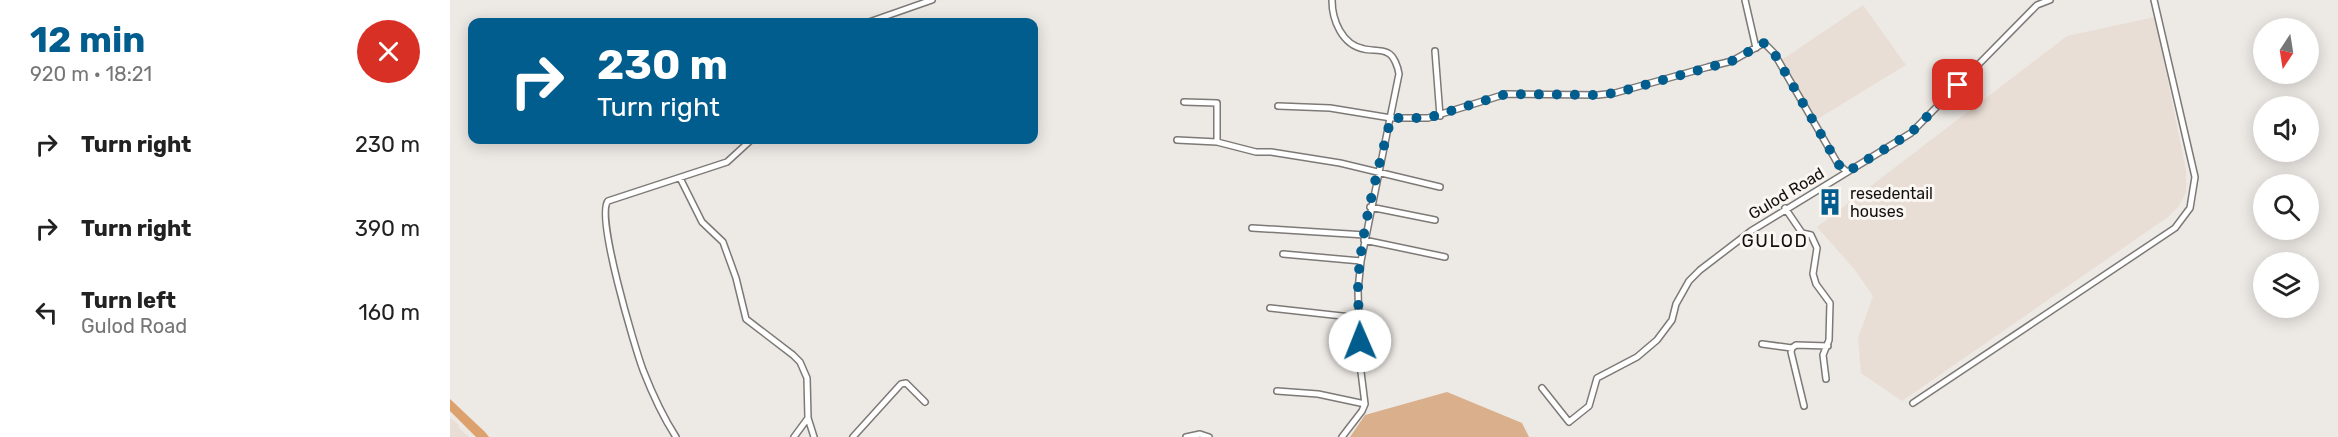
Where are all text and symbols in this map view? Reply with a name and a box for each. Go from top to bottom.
text: 12 min [30,18,145,61]
north arrow [2253,18,2319,84]
map controls [2253,18,2319,318]
button: close [357,20,420,83]
text: 230 m [597,40,728,90]
icon: right [498,42,576,120]
pin [1932,59,1983,110]
text: 920 m · 18:21 [30,62,152,86]
icon: arrive [1941,68,1974,101]
text: Turn right [597,91,720,123]
button: sound [2253,96,2319,162]
icon: right [30,128,63,161]
text: Turn right [81,131,191,158]
text: 230 m [355,131,420,158]
street label: Gulod Road [1745,163,1828,223]
button: search [2253,174,2319,240]
place label: resedentail houses [1850,184,1933,221]
building icon: resedentail houses [1815,187,1845,217]
icon: right [30,212,63,245]
text: Turn right [81,215,191,242]
text: 390 m [355,215,420,242]
district label: GULOD [1742,230,1808,252]
button: layers [2253,252,2319,318]
text: Turn left [81,287,176,314]
icon: left [30,296,63,329]
text: 160 m [358,299,420,326]
position arrow [1328,309,1392,373]
text: Gulod Road [81,314,187,338]

